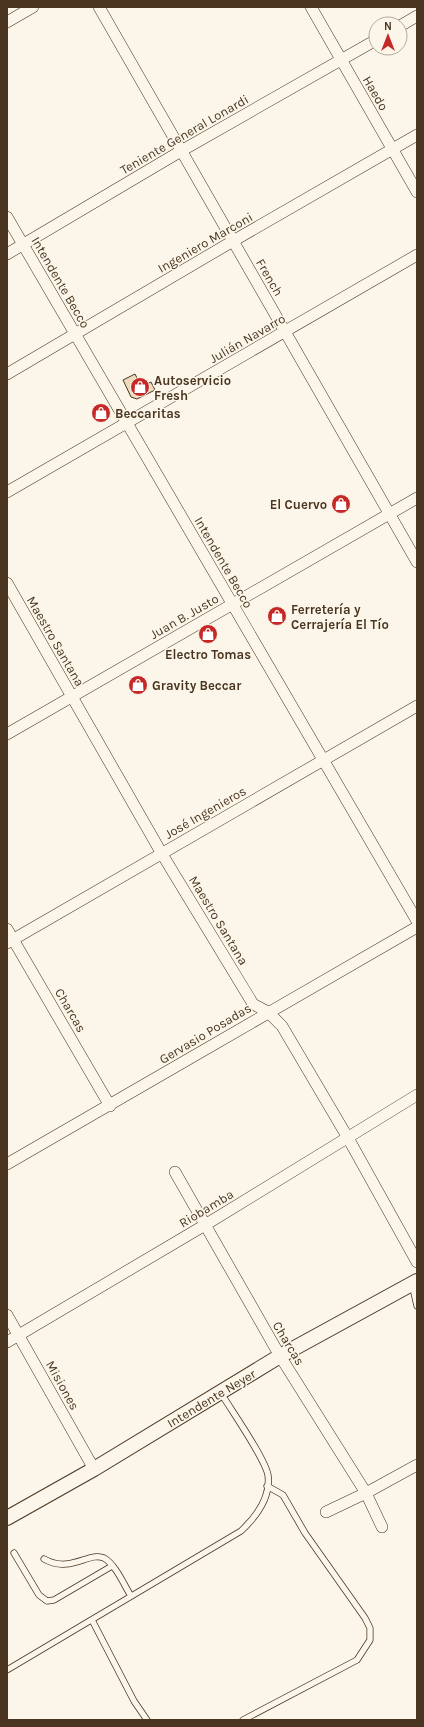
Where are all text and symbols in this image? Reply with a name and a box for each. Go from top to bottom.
north arrow [368,16,408,56]
text: N [384,20,392,33]
street label: Haedo [360,73,391,113]
street label: Teniente General Lonardi [117,92,251,177]
street label: Ingeniero Marconi [155,209,255,276]
street label: Intendente Becco [28,234,93,331]
street label: French [253,256,286,299]
street label: Julián Navarro [207,311,288,366]
place label: Autoservicio Fresh [154,373,231,403]
shop icon: Autoservicio Fresh [129,376,151,398]
shop icon: Beccaritas [90,402,112,424]
place label: Beccaritas [115,406,181,421]
shop icon: El Cuervo [330,493,352,515]
place label: El Cuervo [270,497,327,512]
street label: Intendente Becco [191,514,256,611]
street label: Juan B. Justo [147,591,221,642]
street label: Maestro Santana [24,594,87,689]
place label: Ferretería y Cerrajería El Tío [291,602,389,632]
shop icon: Ferretería y Cerrajería El Tío [266,605,288,627]
shop icon: Electro Tomas [197,623,219,645]
place label: Electro Tomas [165,647,251,662]
shop icon: Gravity Beccar [127,674,149,696]
place label: Gravity Beccar [152,678,242,693]
street label: José Ingenieros [162,783,249,842]
street label: Maestro Santana [186,873,251,968]
street label: Charcas [52,986,89,1035]
street label: Gervasio Posadas [157,1000,254,1067]
street label: Riobamba [176,1186,236,1231]
street label: Charcas [270,1319,308,1368]
street label: Misiones [43,1358,82,1413]
street label: Intendente Neyer [164,1366,259,1431]

